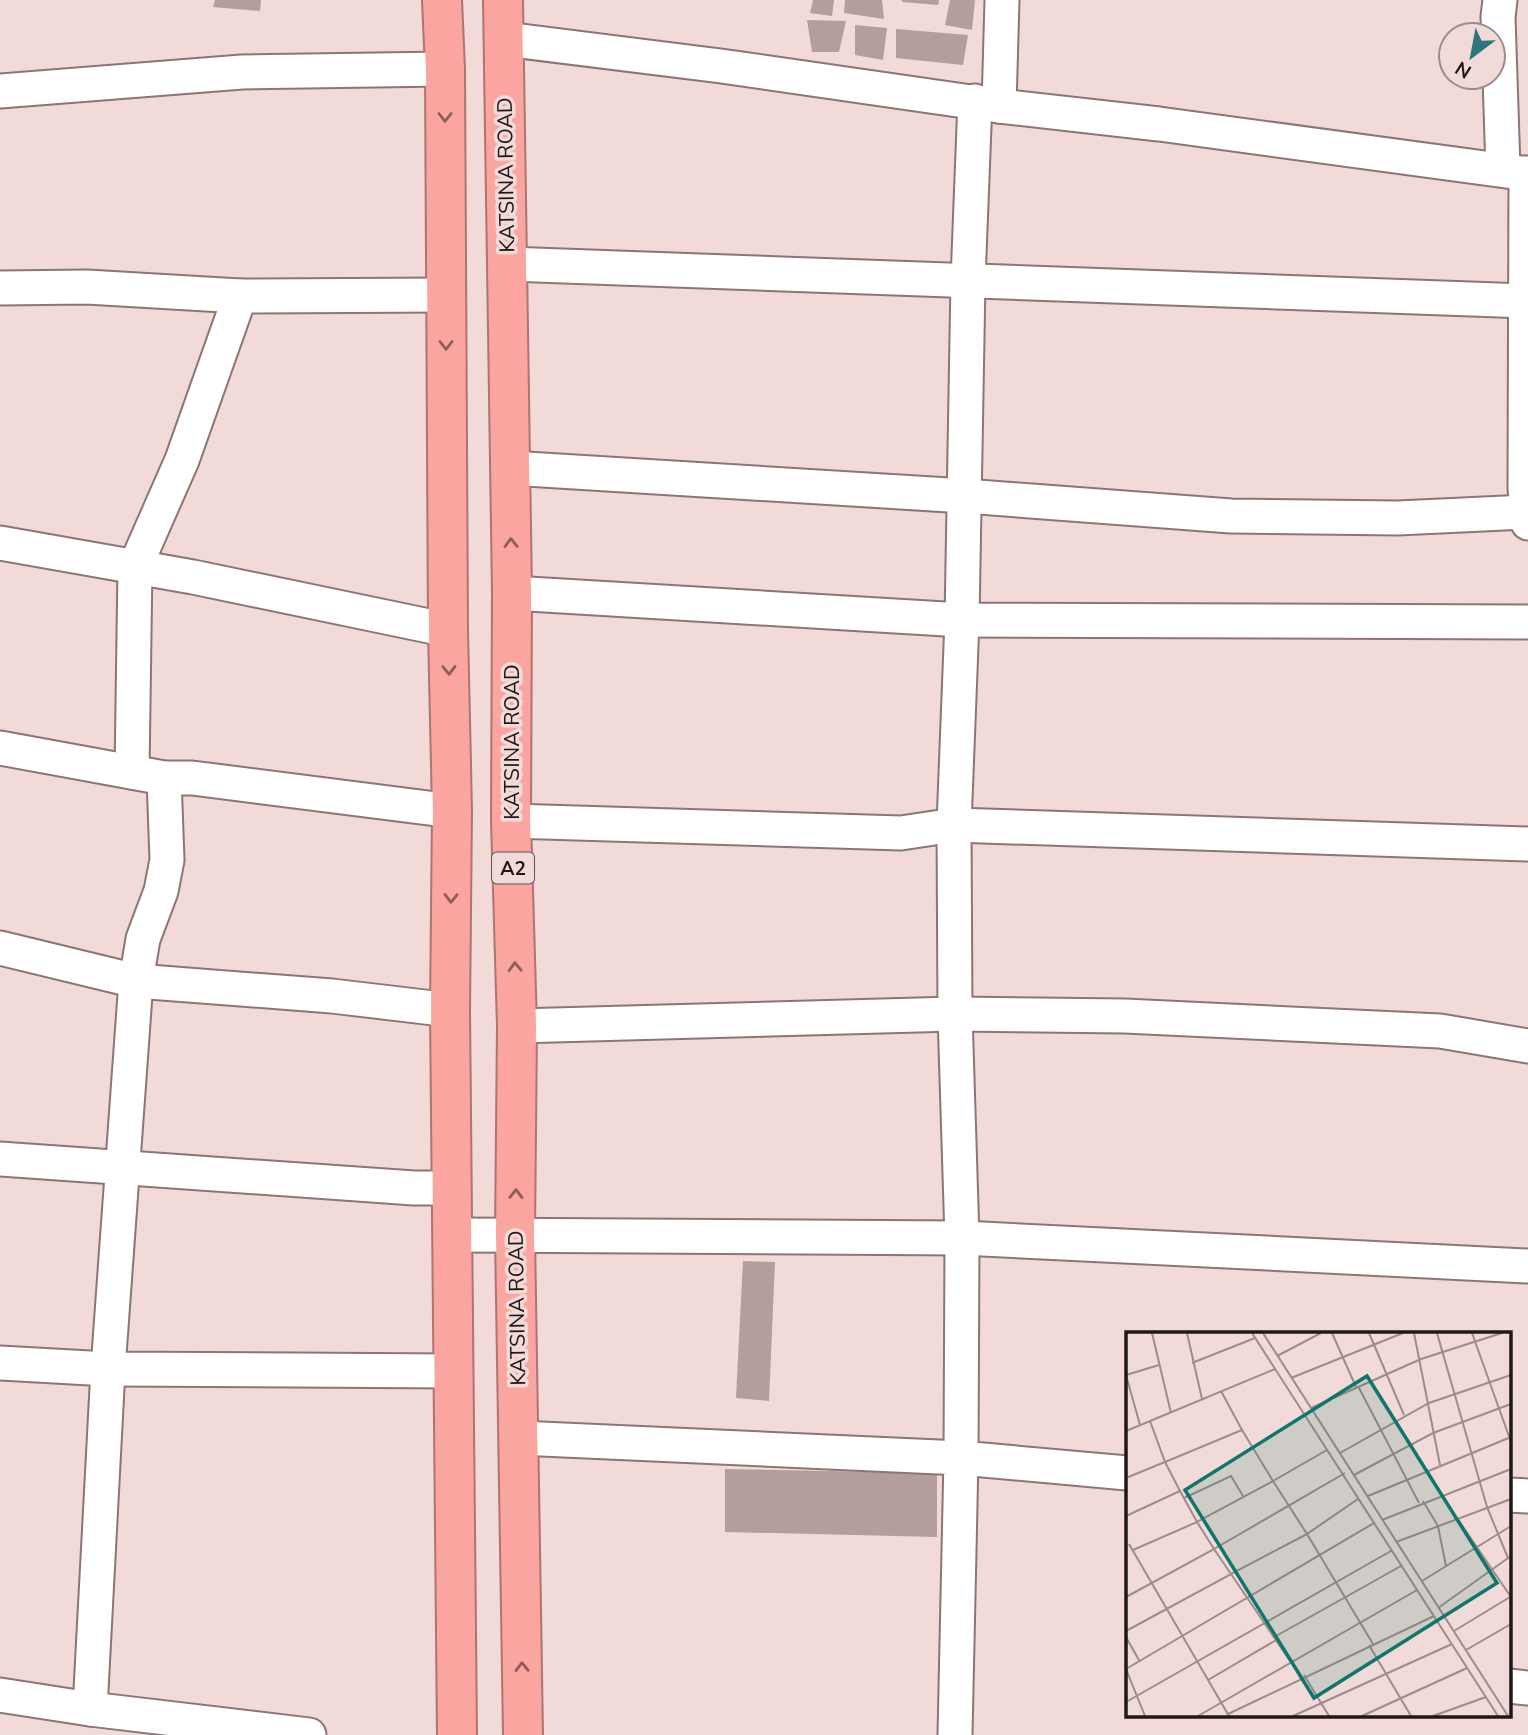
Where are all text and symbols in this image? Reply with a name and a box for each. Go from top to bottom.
north arrow [1437,21,1507,91]
text: N [1451,56,1475,84]
street label: KATSINA ROAD [491,97,519,253]
one-way arrow [437,112,453,123]
one-way arrow [438,339,453,350]
one-way arrow [503,538,519,548]
street label: KATSINA ROAD [498,664,524,820]
one-way arrow [441,665,456,676]
road number: A2 [492,852,534,884]
one-way arrow [443,893,459,903]
one-way arrow [508,961,523,972]
one-way arrow [508,1189,524,1199]
street label: KATSINA ROAD [502,1230,530,1386]
inset map [1126,1332,1510,1718]
one-way arrow [514,1661,530,1672]

